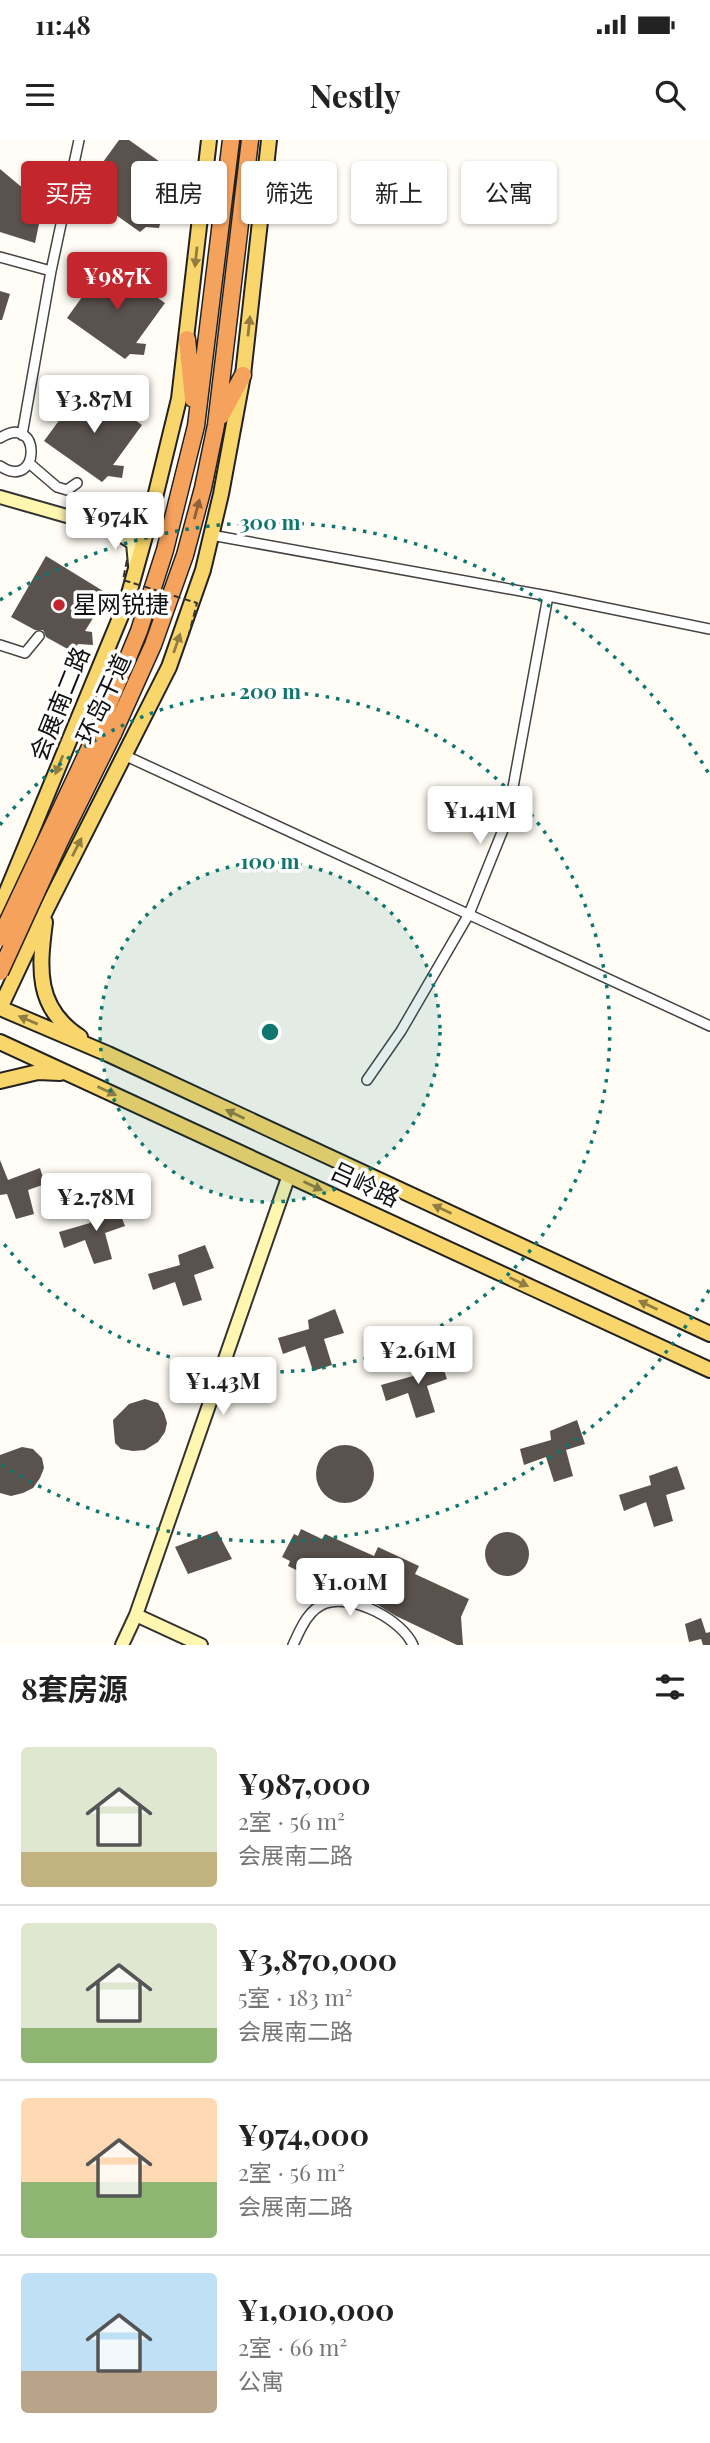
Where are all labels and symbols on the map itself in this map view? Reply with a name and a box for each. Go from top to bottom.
one-way arrow [190,246,201,268]
pin: ¥987K [68,253,166,312]
one-way arrow [244,315,255,337]
pin: ¥3.87M [37,376,151,435]
pin: ¥974K [66,492,164,552]
one-way arrow [192,498,203,520]
text: 300 m [239,507,301,535]
place label: 星网锐捷 [73,587,169,619]
marker: 星网锐捷 [51,597,67,613]
one-way arrow [172,632,183,653]
street label: 会展南二路 [21,642,95,765]
street label: 环岛干道 [67,648,137,748]
text: 200 m [239,676,301,704]
one-way arrow [54,755,65,776]
pin: ¥1.41M [423,786,537,846]
one-way arrow [72,837,83,857]
text: 100 m [240,846,300,874]
one-way arrow [18,1014,38,1026]
centre of rings [258,1020,282,1044]
one-way arrow [96,1085,117,1096]
one-way arrow [225,1108,245,1119]
street label: 吕岭路 [326,1153,405,1213]
pin: ¥2.78M [39,1174,153,1233]
one-way arrow [303,1180,323,1192]
one-way arrow [432,1204,452,1215]
one-way arrow [509,1277,530,1288]
one-way arrow [638,1299,658,1311]
pin: ¥2.61M [361,1326,475,1386]
pin: ¥1.43M [166,1358,280,1417]
pin: ¥1.01M [293,1558,407,1618]

